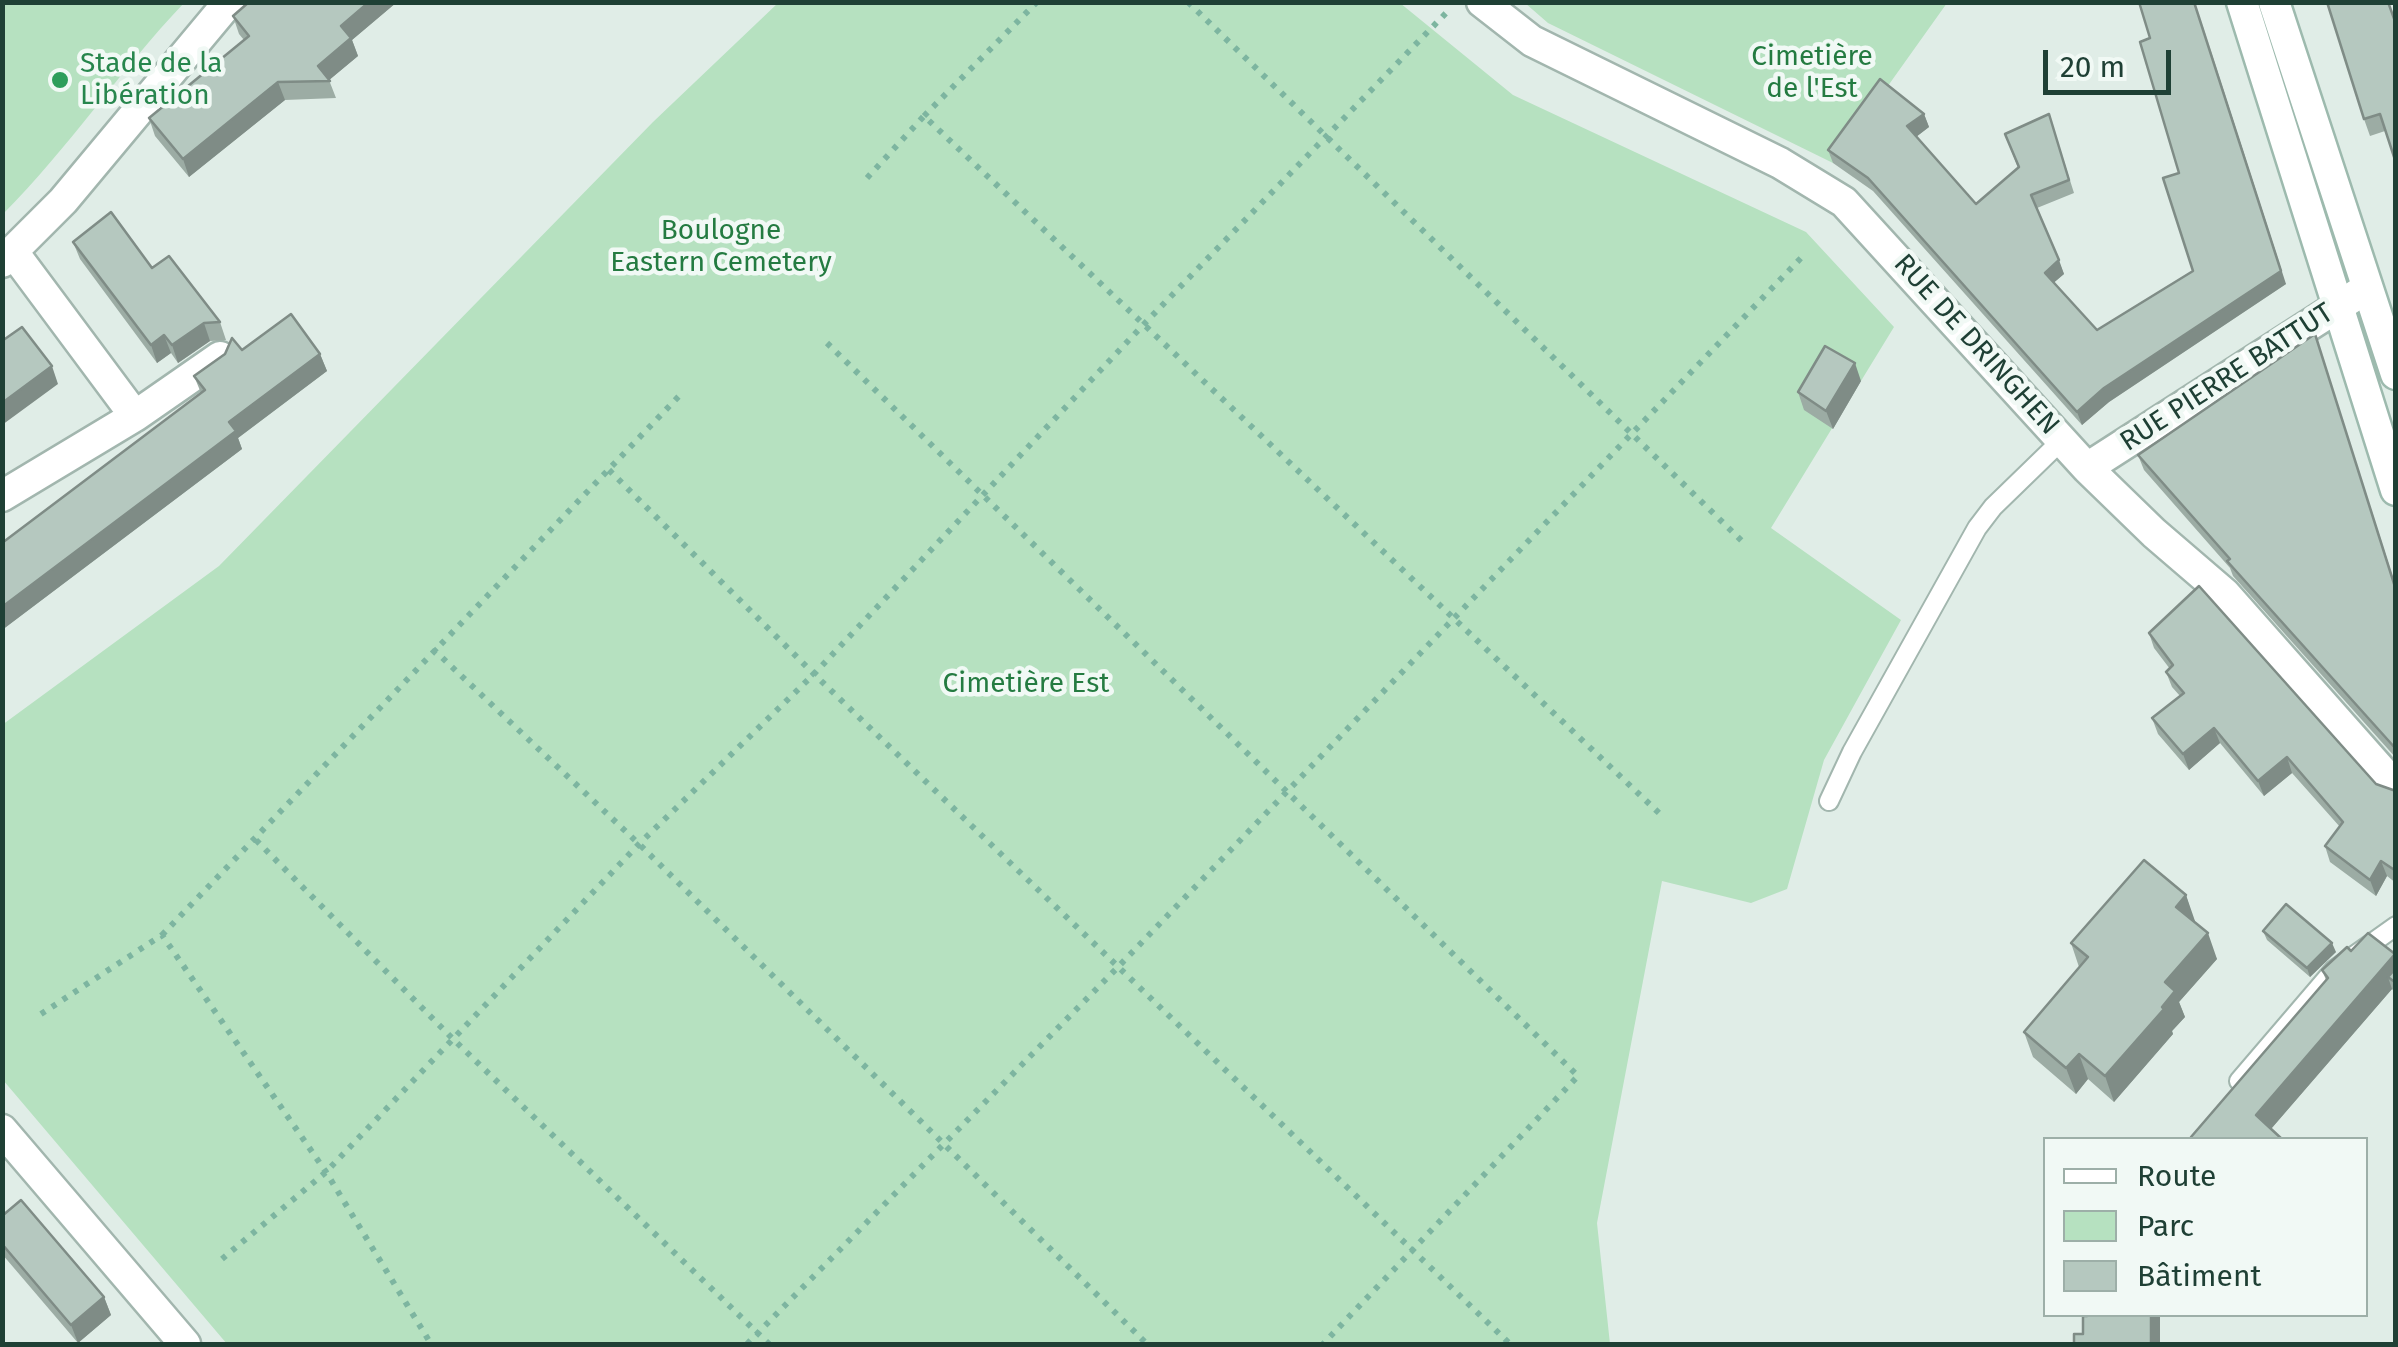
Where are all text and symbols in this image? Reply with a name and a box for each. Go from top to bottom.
scale bar [2048,30,2176,92]
park label: Cimetière de l'Est [1751,40,1873,106]
place label: Stade de la Libération [80,47,223,113]
text: 20 m [2060,49,2125,85]
marker: Stade de la Libération [49,69,71,91]
park label: Boulogne Eastern Cemetery [610,214,832,280]
street label: RUE DE DRINGHEN [1886,248,2066,442]
street label: RUE PIERRE BATTUT [2114,297,2340,459]
park label: Cimetière Est [943,667,1109,701]
legend [2043,1137,2368,1317]
text: Route [2137,1158,2216,1194]
text: Parc [2137,1208,2194,1244]
text: Bâtiment [2137,1258,2261,1294]

